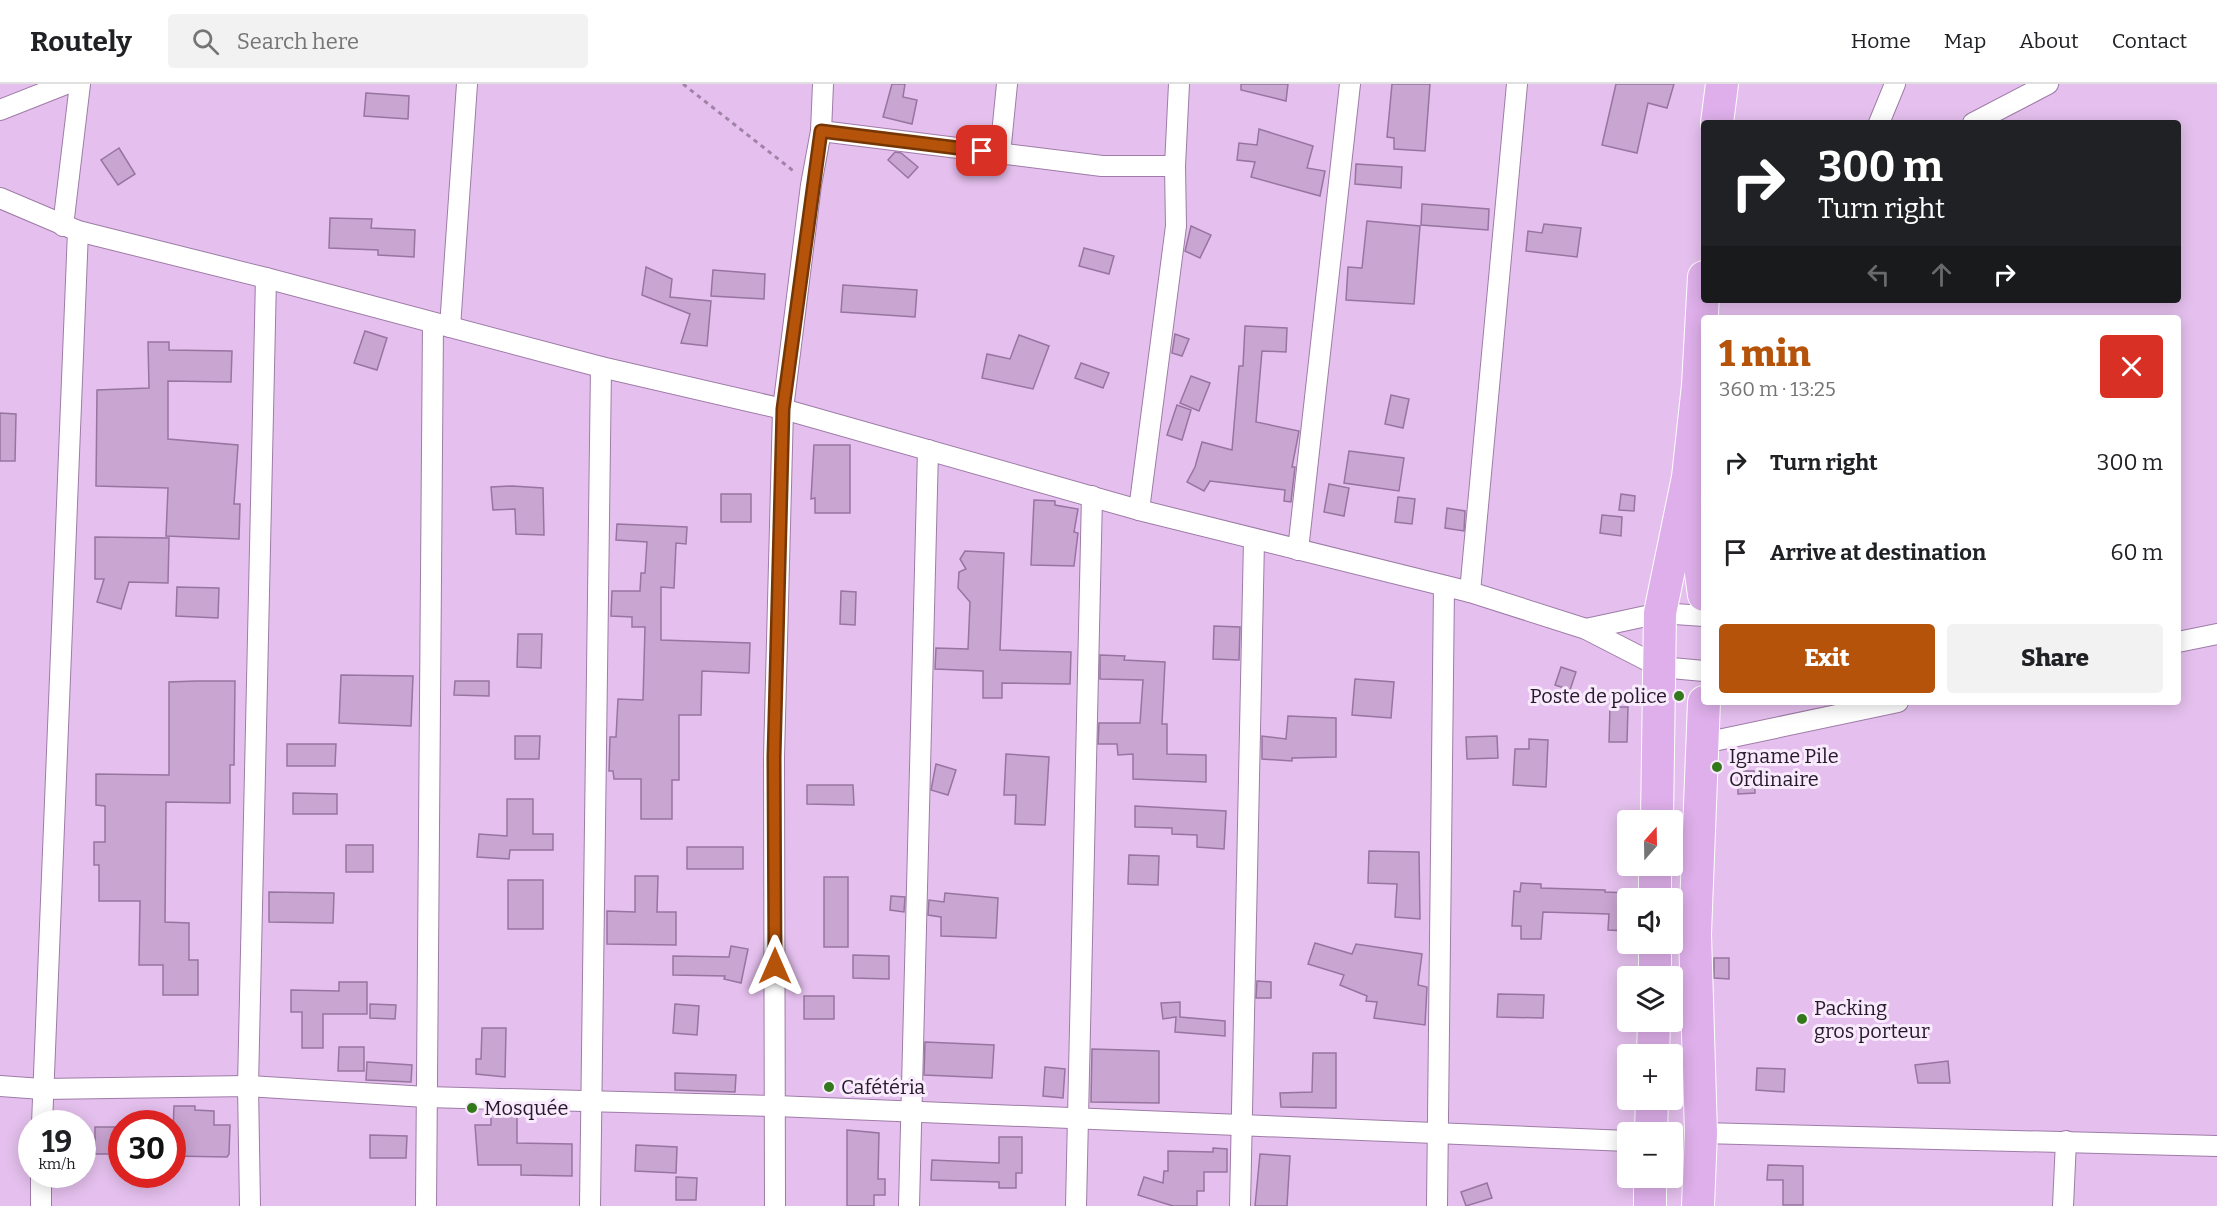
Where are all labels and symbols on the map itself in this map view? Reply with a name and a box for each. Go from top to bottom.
pin [956,125,1007,176]
place label: Poste de police [1530,684,1667,708]
marker: Poste de police [1672,689,1686,703]
place label: Igname Pile Ordinaire [1729,744,1839,791]
marker: Igname Pile Ordinaire [1710,760,1724,774]
north arrow [1617,810,1683,876]
position arrow [743,934,807,998]
place label: Packing gros porteur [1814,996,1930,1043]
marker: Packing gros porteur [1795,1012,1809,1026]
place label: Cafétéria [841,1075,925,1099]
marker: Cafétéria [822,1080,836,1094]
place label: Mosquée [484,1096,568,1120]
marker: Mosquée [465,1101,479,1115]
speed limit sign: 30 [108,1110,186,1188]

